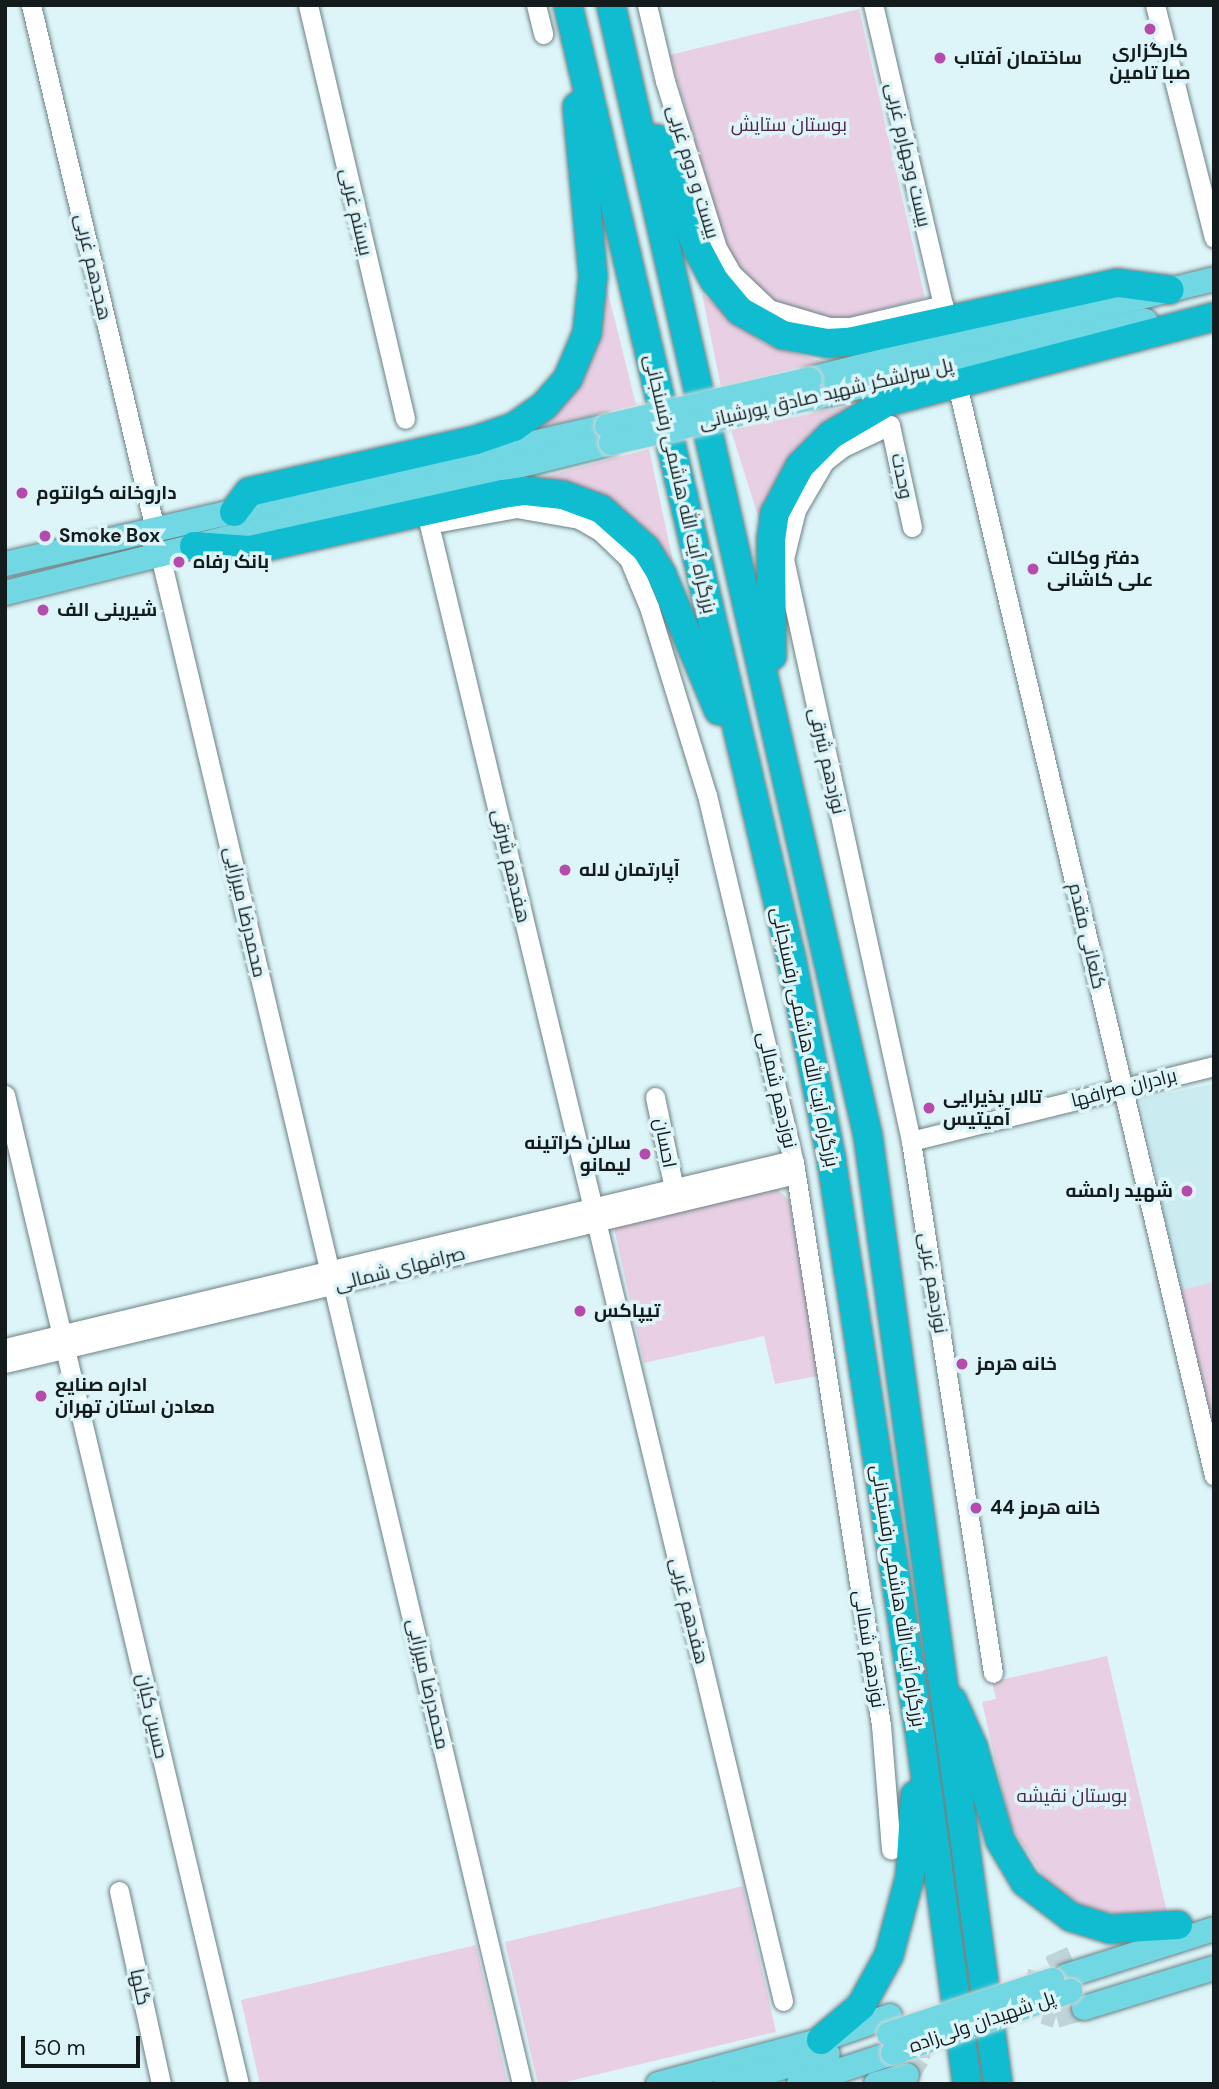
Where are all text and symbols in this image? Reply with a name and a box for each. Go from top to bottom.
marker: کارگزاری صبا تامین [1142,21,1158,37]
place label: کارگزاری صبا تامین [1109,40,1191,84]
place label: ساختمان آفتاب [954,47,1082,69]
marker: ساختمان آفتاب [932,50,948,66]
street label: بیست وچهارم غربی [880,81,936,229]
street label: بیست و دوم غربی [662,103,724,241]
park label: بوستان ستایش [731,114,847,136]
street label: بیستم غربی [335,166,377,258]
street label: هجدهم غربی [70,212,116,322]
street label: بزرگراه آیت الله هاشمی رفسنجانی [639,352,721,616]
street label: پل سرلشکر شهید صادق پورشیانی [697,354,955,434]
street label: وحدت [886,451,918,501]
place label: داروخانه کوانتوم [36,482,177,504]
marker: داروخانه کوانتوم [14,485,30,501]
place label: Smoke Box [59,525,160,547]
marker: Smoke Box [37,528,53,544]
place label: دفتر وکالت علی کاشانی [1047,547,1153,591]
place label: بانک رفاه [193,551,269,573]
marker: بانک رفاه [171,554,187,570]
marker: دفتر وکالت علی کاشانی [1025,561,1041,577]
place label: شیرینی الف [57,599,157,621]
marker: شیرینی الف [35,602,51,618]
street label: نوزدهم شرقی [804,706,850,816]
street label: هفدهم شرقی [487,807,535,925]
street label: محمدرضا میرزایی [219,844,271,980]
place label: آپارتمان لاله [579,859,680,881]
marker: آپارتمان لاله [557,862,573,878]
street label: کنعانی مقدم [1064,881,1110,991]
street label: بزرگراه آیت الله هاشمی رفسنجانی [766,905,844,1169]
street label: نوزدهم شمالی [752,1029,802,1151]
street label: برادران صرافها [1069,1064,1179,1112]
place label: تالار پذیرایی آمیتیس [943,1086,1042,1130]
marker: تالار پذیرایی آمیتیس [921,1100,937,1116]
street label: احسان [649,1116,681,1170]
place label: سالن کراتینه لیمانو [524,1132,631,1176]
marker: سالن کراتینه لیمانو [637,1146,653,1162]
place label: شهید رامشه [1065,1180,1173,1202]
marker: شهید رامشه [1179,1183,1195,1199]
street label: نوزدهم غربی [914,1231,952,1335]
street label: صرافهای شمالی [332,1242,468,1296]
place label: تیپاکس [594,1300,660,1322]
marker: تیپاکس [572,1303,588,1319]
place label: خانه هرمز [976,1353,1057,1375]
marker: خانه هرمز [954,1356,970,1372]
place label: اداره صنایع معادن استان تهران [55,1374,215,1418]
marker: اداره صنایع معادن استان تهران [33,1388,49,1404]
street label: بزرگراه آیت الله هاشمی رفسنجانی [866,1463,930,1729]
place label: خانه هرمز 44 [990,1497,1100,1519]
marker: خانه هرمز 44 [968,1500,984,1516]
street label: هفدهم غربی [665,1555,713,1667]
street label: نوزدهم شمالی [848,1588,890,1710]
street label: محمدرضا میرزایی [402,1616,454,1752]
street label: حسین کیان [131,1671,173,1761]
park label: بوستان نقیشه [1017,1785,1127,1807]
street label: گلها [125,1967,155,2007]
street label: پل شهیدان ولی‌زاده [906,1986,1058,2058]
scale bar [24,2022,144,2066]
text: 50 m [34,2034,85,2062]

